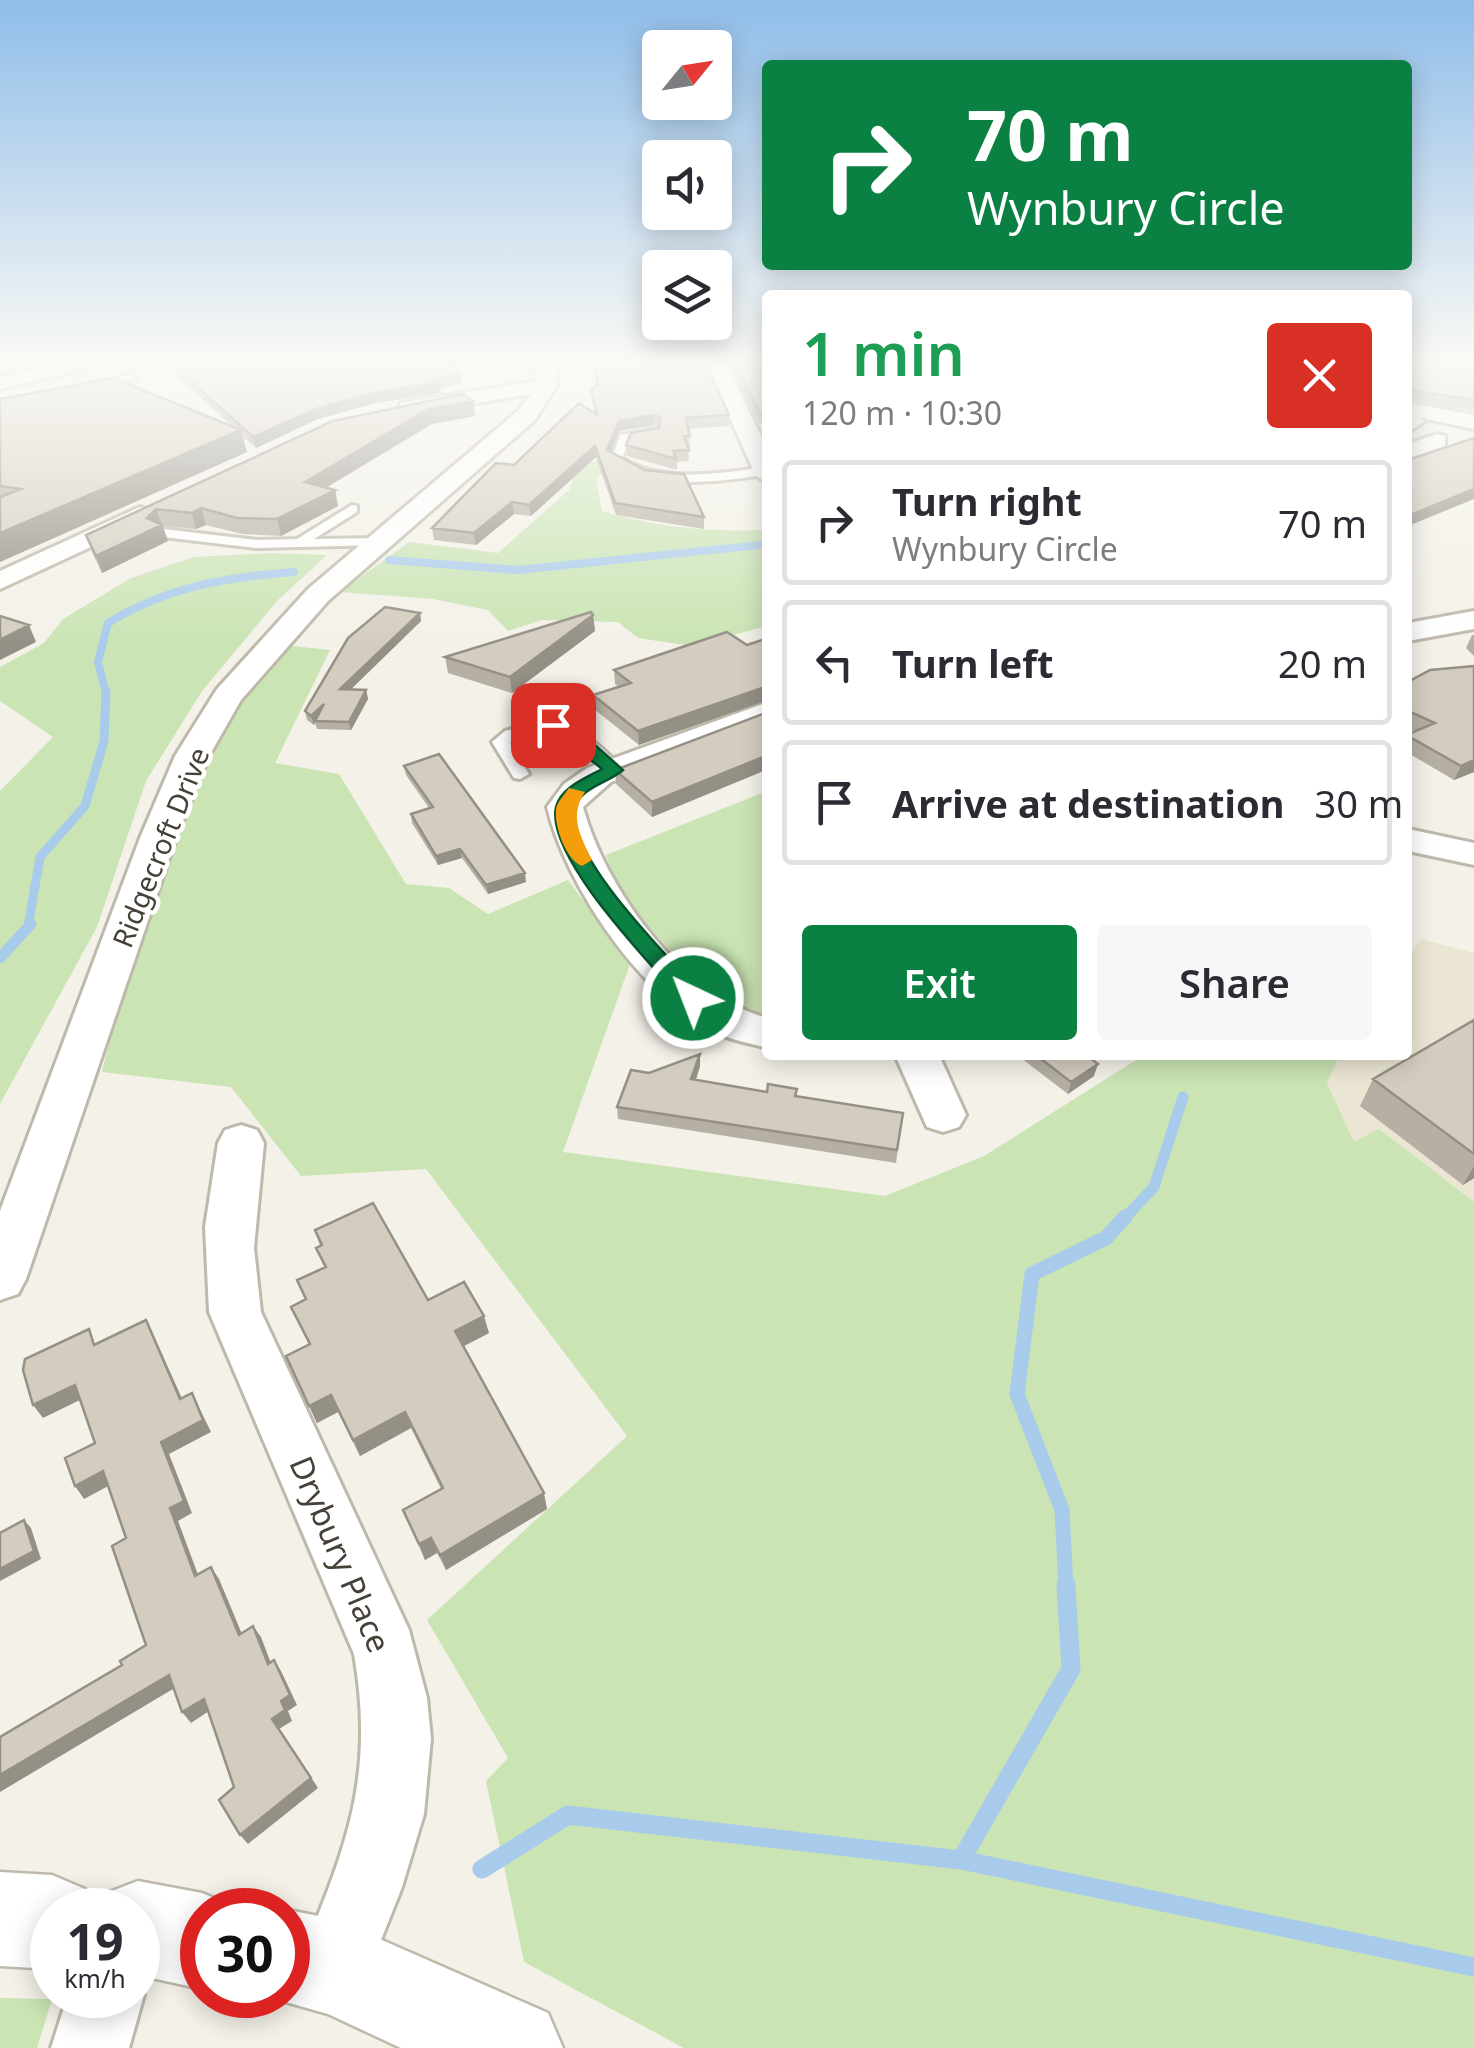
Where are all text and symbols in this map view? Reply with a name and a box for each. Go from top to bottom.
north arrow [642,30,732,120]
map controls [642,30,732,340]
text: 70 m [967,86,1134,182]
icon: right [802,100,932,230]
button: sound [642,140,732,230]
text: Wynbury Circle [967,177,1285,238]
button: layers [642,250,732,340]
text: 1 min [802,312,965,394]
button: close [1267,323,1372,428]
text: 120 m · 10:30 [802,391,1002,434]
text: Turn right [892,475,1082,527]
icon: right [807,495,862,550]
text: 70 m [1278,497,1367,549]
text: Wynbury Circle [892,527,1118,570]
icon: left [807,635,862,690]
text: Turn left [892,637,1054,689]
text: 20 m [1278,637,1367,689]
pin [511,683,596,768]
icon: arrive [526,698,581,753]
street label: Ridgecroft Drive [103,741,217,953]
icon: arrive [807,775,862,830]
text: Arrive at destination [892,777,1284,829]
text: 30 m [1314,777,1403,829]
button: Exit [802,925,1077,1040]
button: Share [1097,925,1372,1040]
position arrow [641,946,745,1050]
street label: Drybury Place [280,1449,402,1659]
speed limit sign: 30 [180,1888,310,2018]
text: 19 [66,1907,124,1975]
text: km/h [64,1961,126,1995]

